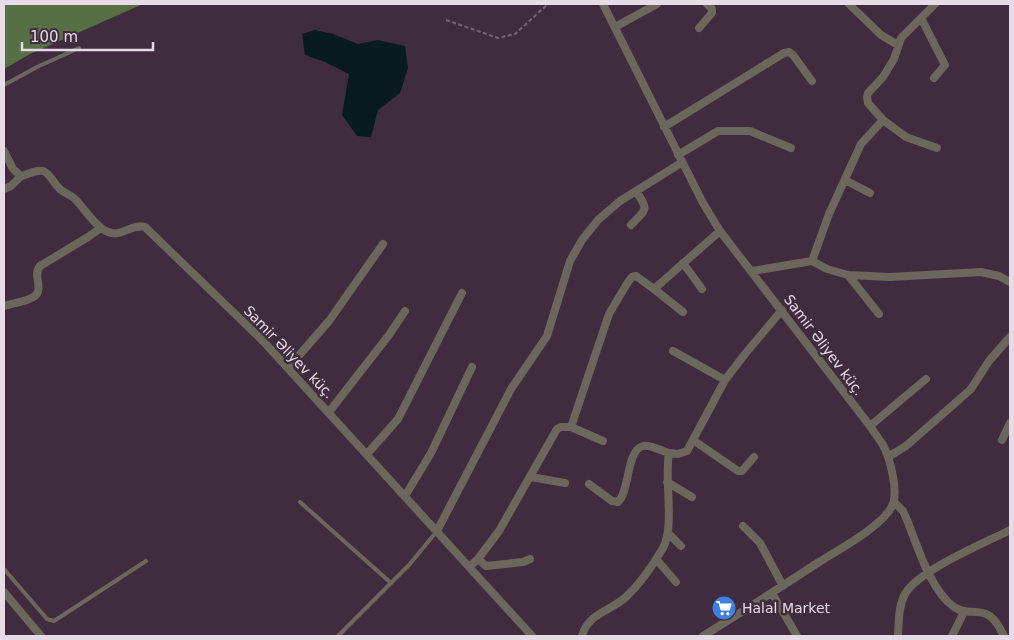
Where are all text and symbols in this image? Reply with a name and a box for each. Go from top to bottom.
scale bar [22,20,154,52]
text: 100 m [30,28,78,46]
street label: Samir Əliyev küç. [781,291,867,399]
street label: Samir Əliyev küç. [241,302,337,402]
supermarket icon: Halal Market [711,595,737,621]
place label: Halal Market [742,600,831,616]

